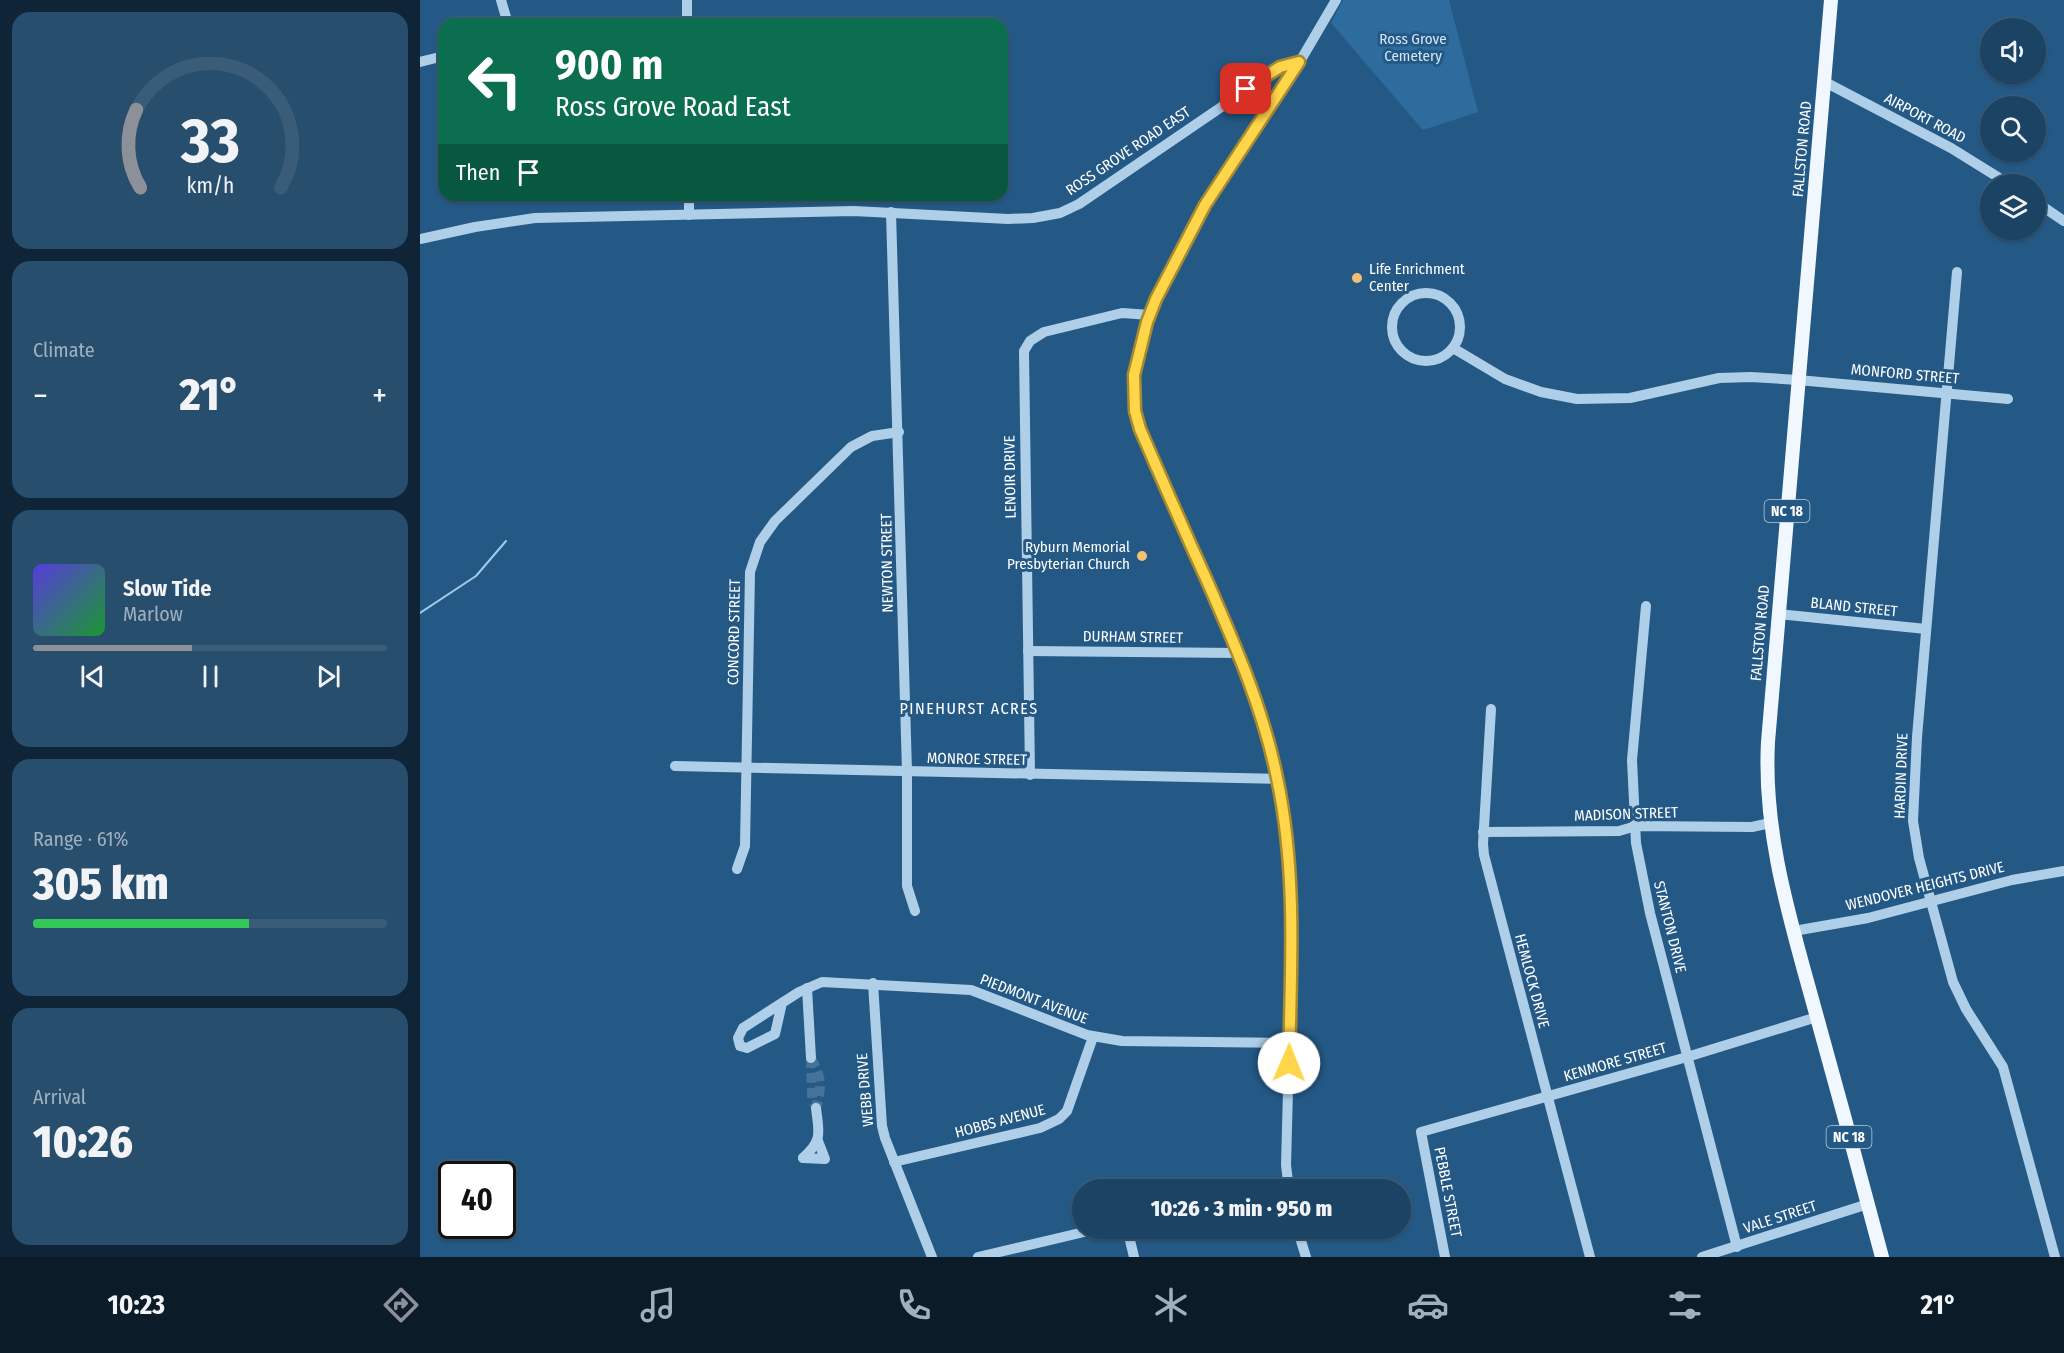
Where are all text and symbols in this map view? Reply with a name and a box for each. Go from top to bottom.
map controls [1980,18,2046,240]
button: sound [1980,18,2046,84]
park label: Ross Grove Cemetery [1379,30,1447,65]
text: 900 m [555,40,663,90]
icon: left [456,42,534,120]
pin [1220,63,1271,114]
icon: arrive [1229,72,1262,105]
street label: AIRPORT ROAD [1881,89,1969,147]
text: Ross Grove Road East [555,91,791,123]
button: search [1980,96,2046,162]
street label: FALLSTON ROAD [1789,100,1815,198]
street label: ROSS GROVE ROAD EAST [1062,103,1194,199]
text: 33 [179,104,240,179]
icon: arrive [512,156,545,189]
text: Then [456,159,500,186]
text: km/h [186,173,234,199]
button: layers [1980,174,2046,240]
place label: Life Enrichment Center [1369,260,1465,295]
marker: Life Enrichment Center [1350,271,1364,285]
text: Climate [33,338,95,362]
street label: MONFORD STREET [1850,360,1960,388]
text: 21° [179,368,240,422]
text: − [33,376,48,416]
text: + [372,376,387,416]
street label: LENOIR DRIVE [1000,435,1020,519]
road number: NC 18 [1764,500,1810,522]
street label: NEWTON STREET [877,513,897,613]
place label: Ryburn Memorial Presbyterian Church [1007,538,1130,573]
marker: Ryburn Memorial Presbyterian Church [1135,549,1149,563]
text: Slow Tide [123,575,211,602]
street label: CONCORD STREET [724,579,744,685]
street label: FALLSTON ROAD [1747,584,1773,682]
street label: BLAND STREET [1810,593,1898,621]
text: Marlow [123,602,183,626]
street label: DURHAM STREET [1083,627,1183,647]
icon: previous [76,660,109,693]
icon: pause [194,660,227,693]
icon: next [312,660,345,693]
district label: PINEHURST ACRES [899,699,1039,718]
street label: HARDIN DRIVE [1891,733,1911,819]
street label: MONROE STREET [927,749,1027,769]
street label: MADISON STREET [1574,803,1678,825]
text: Range · 61% [33,827,128,851]
text: 305 km [33,857,169,911]
street label: WENDOVER HEIGHTS DRIVE [1844,858,2006,914]
street label: STANTON DRIVE [1650,879,1690,975]
street label: HEMLOCK DRIVE [1511,932,1553,1030]
street label: PIEDMONT AVENUE [977,970,1091,1028]
position arrow [1257,1031,1321,1095]
street label: KENMORE STREET [1562,1039,1668,1085]
street label: WEBB DRIVE [853,1053,877,1127]
text: Arrival [33,1085,86,1109]
street label: HOBBS AVENUE [953,1100,1047,1142]
text: 10:26 [33,1115,133,1169]
road number: NC 18 [1826,1126,1872,1148]
street label: PEBBLE STREET [1430,1145,1466,1239]
speed limit sign: 40 [438,1161,516,1239]
text: 10:26 · 3 min · 950 m [1151,1195,1332,1222]
street label: VALE STREET [1741,1197,1819,1237]
icon: directions [380,1284,422,1326]
icon: music [637,1284,679,1326]
icon: phone [893,1284,935,1326]
icon: climate [1150,1284,1192,1326]
icon: car [1407,1284,1449,1326]
icon: filters [1664,1284,1706,1326]
text: 10:23 [107,1289,165,1321]
text: 21° [1920,1289,1957,1321]

